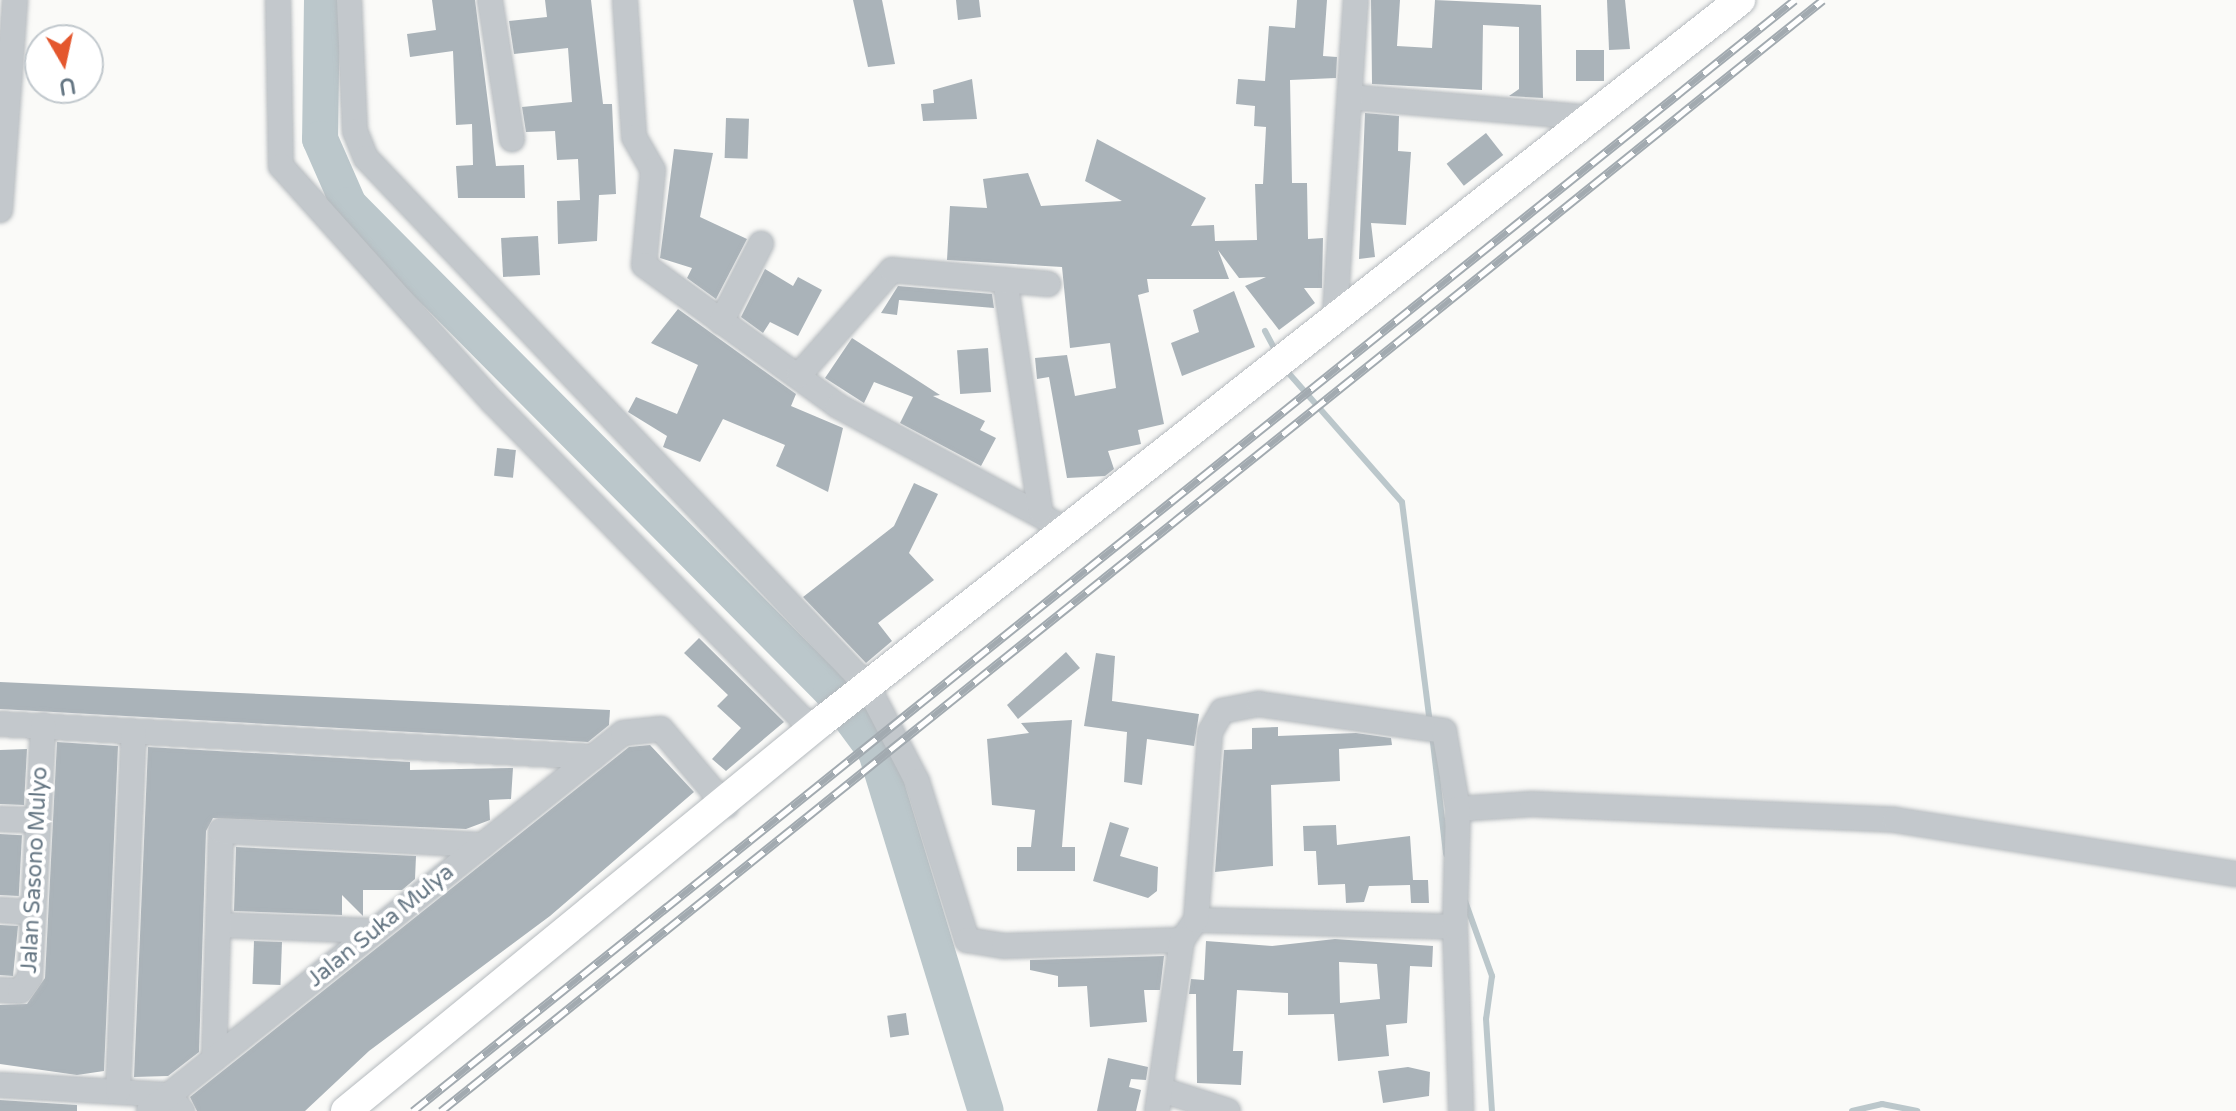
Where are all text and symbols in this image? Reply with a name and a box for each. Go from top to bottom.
north arrow [24,24,104,104]
text: U [57,72,78,100]
street label: Jalan Sasono Mulyo [16,766,54,974]
street label: Jalan Suka Mulya [303,859,459,993]

